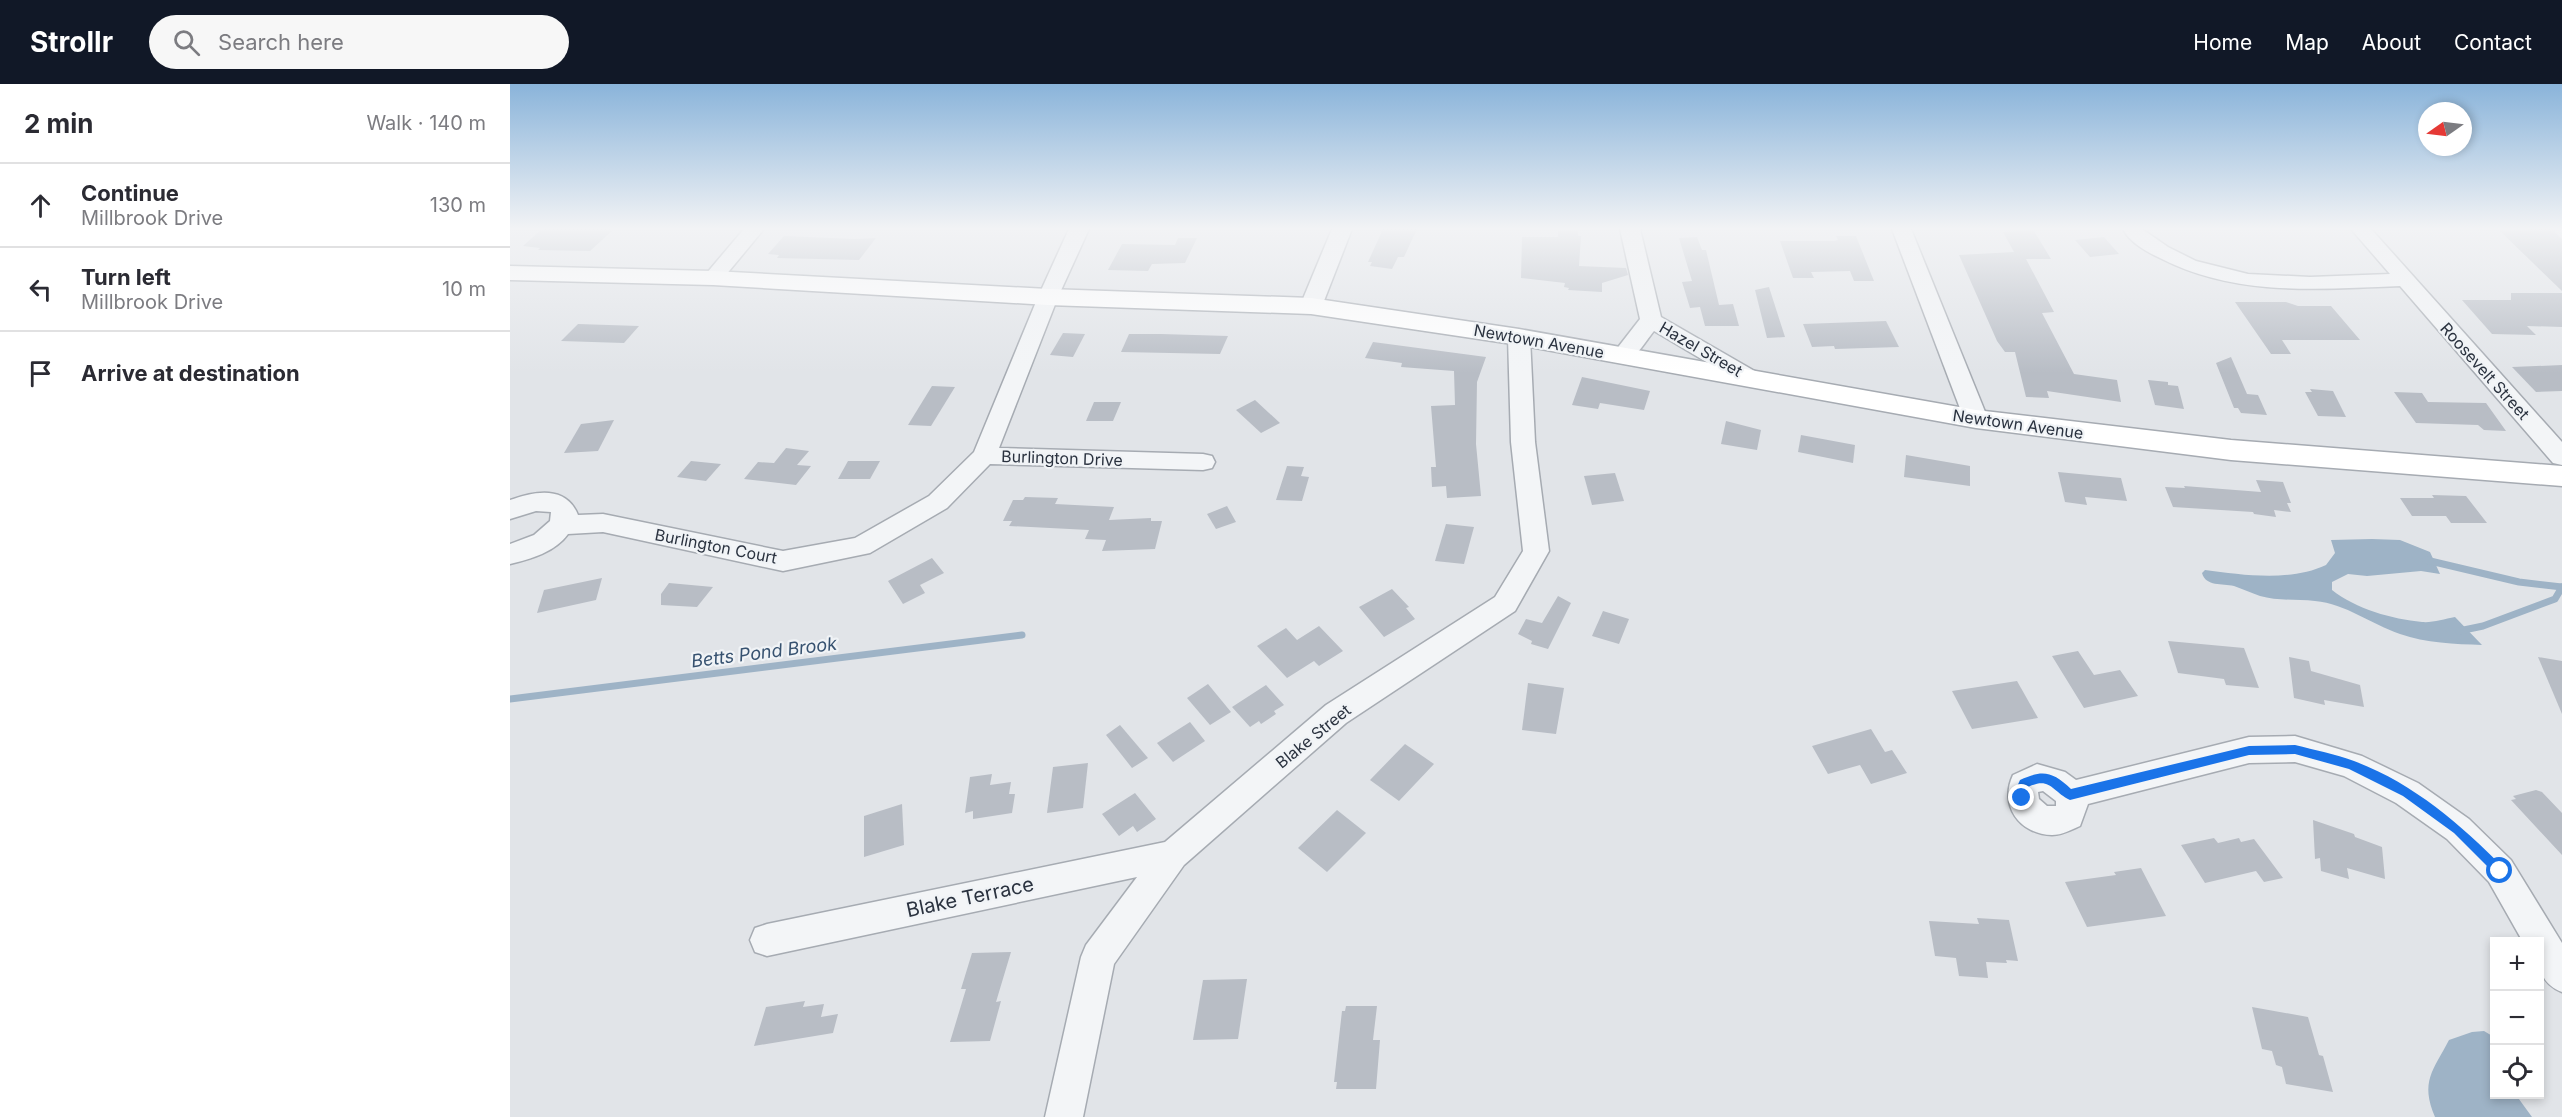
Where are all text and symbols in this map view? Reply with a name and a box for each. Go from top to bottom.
search box [149,15,569,69]
text: Strollr [30,25,113,59]
icon: search [170,26,203,59]
text: Search here [218,29,344,55]
text: Home [2193,30,2252,55]
text: Map [2285,30,2329,55]
text: About [2362,30,2421,55]
text: Contact [2454,30,2532,55]
north arrow [2418,102,2472,156]
text: 2 min [24,108,94,139]
text: Walk · 140 m [366,111,486,135]
text: Continue [81,180,179,206]
icon: ahead [24,189,57,222]
text: 130 m [430,193,486,217]
text: Millbrook Drive [81,206,223,230]
text: Turn left [81,264,171,290]
icon: left [24,273,57,306]
text: 10 m [442,277,486,301]
text: Millbrook Drive [81,290,223,314]
street label: Hazel Street [1656,317,1746,381]
street label: Roosevelt Street [2436,318,2534,424]
street label: Newtown Avenue [1472,320,1606,362]
icon: arrive [24,357,57,390]
text: Arrive at destination [81,360,300,386]
street label: Newtown Avenue [1951,405,2085,443]
street label: Burlington Drive [1001,446,1123,470]
street label: Burlington Court [653,524,779,568]
water label: Betts Pond Brook [690,633,839,671]
street label: Blake Street [1271,700,1355,772]
route end [2008,784,2034,810]
route start [2486,857,2512,883]
street label: Blake Terrace [904,872,1036,922]
map controls [2490,937,2544,1099]
button: + [2490,937,2544,991]
button: − [2490,991,2544,1045]
button: locate [2490,1045,2544,1099]

